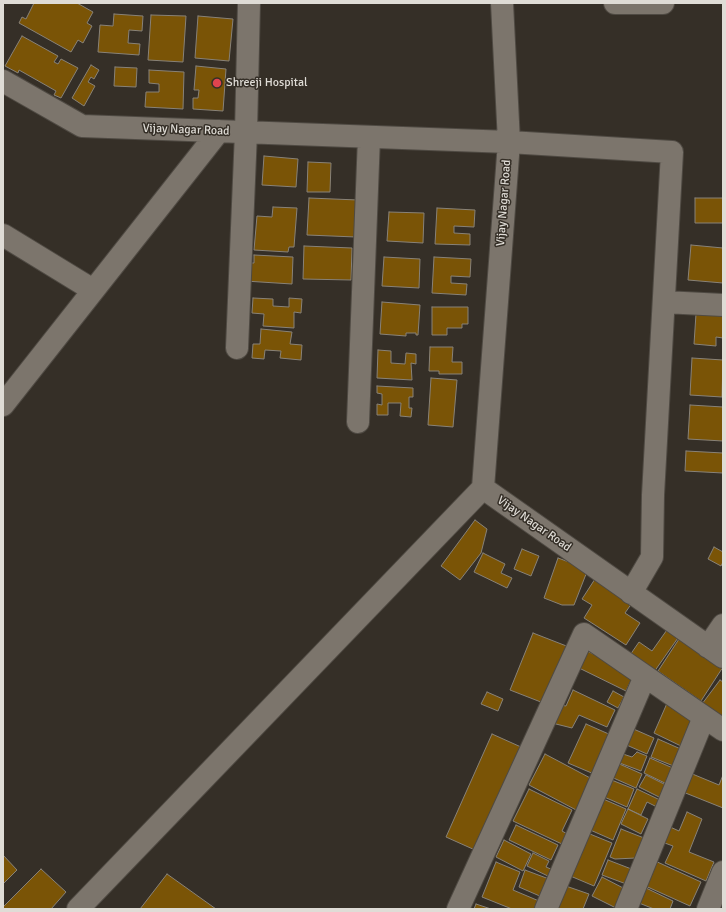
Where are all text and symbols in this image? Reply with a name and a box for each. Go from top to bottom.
place label: Shreeji Hospital [226,76,308,90]
marker: Shreeji Hospital [211,77,223,89]
street label: Vijay Nagar Road [142,121,230,139]
street label: Vijay Nagar Road [494,159,514,247]
street label: Vijay Nagar Road [494,493,574,555]

